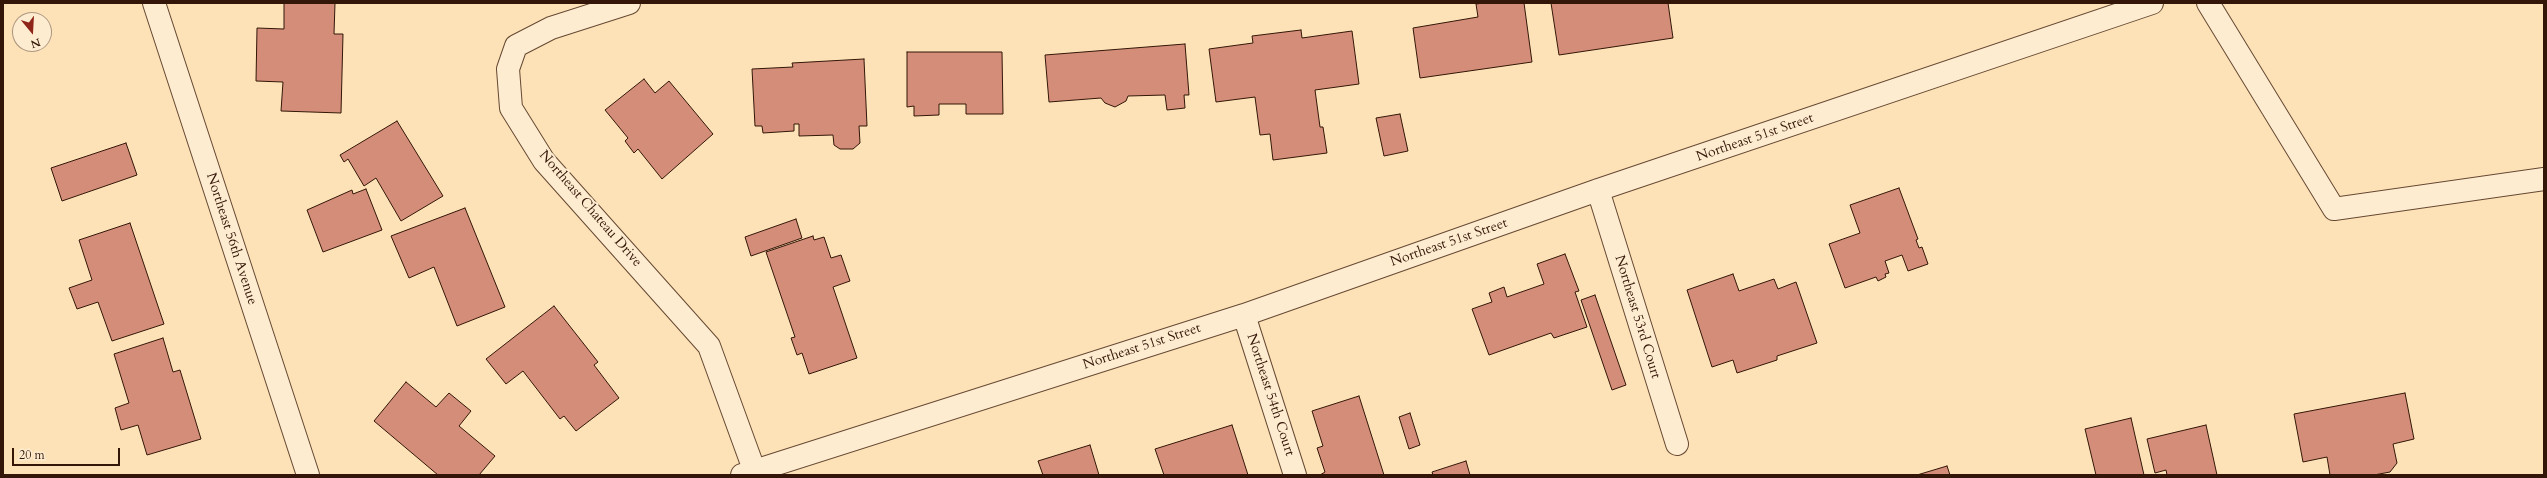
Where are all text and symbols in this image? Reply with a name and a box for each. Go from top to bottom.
north arrow [12,12,52,52]
text: N [29,34,42,52]
street label: Northeast 51st Street [1694,110,1816,166]
street label: Northeast Chateau Drive [535,147,645,271]
street label: Northeast 56th Avenue [202,171,260,307]
street label: Northeast 51st Street [1388,215,1510,271]
street label: Northeast 53rd Court [1610,253,1664,381]
street label: Northeast 51st Street [1081,320,1203,374]
street label: Northeast 54th Court [1242,332,1298,458]
scale bar [14,440,122,466]
text: 20 m [19,447,45,463]

